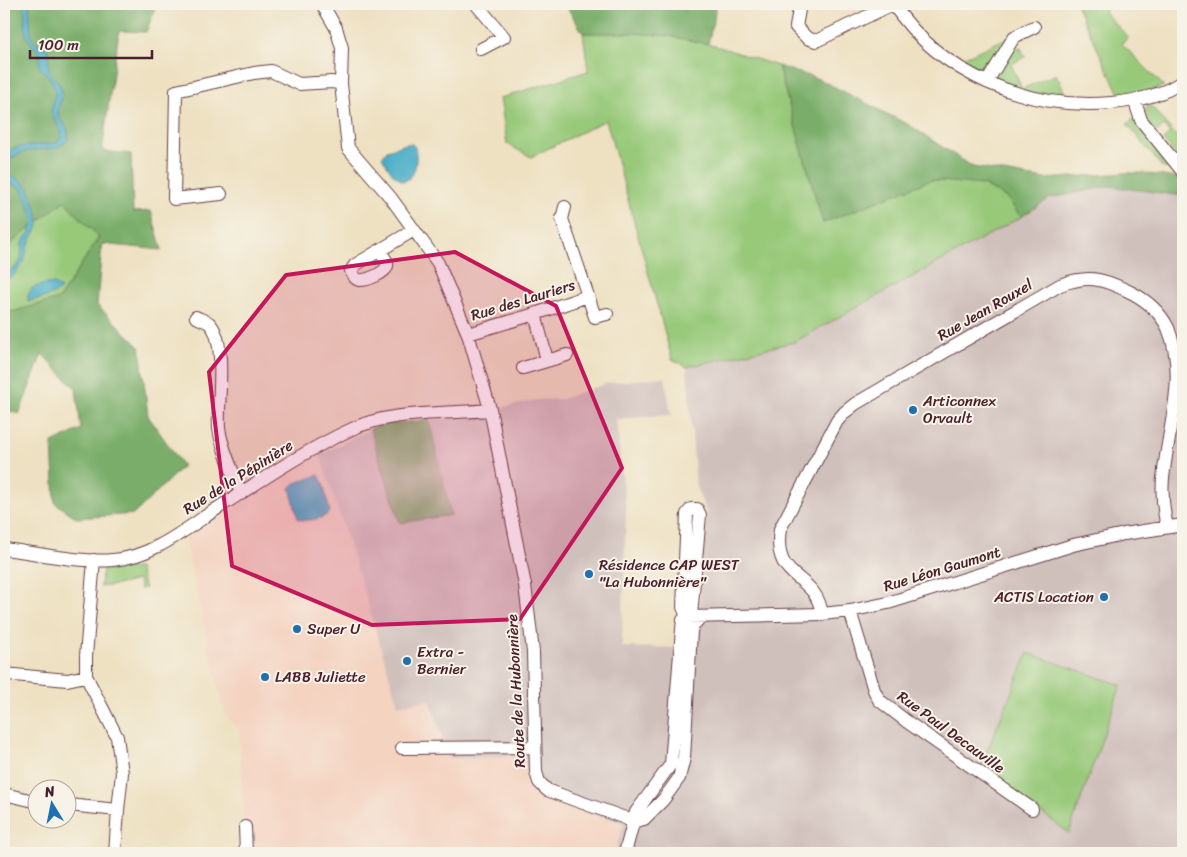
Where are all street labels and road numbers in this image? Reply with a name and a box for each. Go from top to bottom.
street label: Rue des Lauriers [467,272,579,328]
street label: Rue Jean Rouxel [932,272,1038,348]
street label: Rue de la Pépinière [178,432,299,521]
street label: Rue Léon Gaumont [880,539,1004,599]
street label: Route de la Hubonnière [499,614,533,768]
street label: Rue Paul Decauville [892,684,1010,780]

